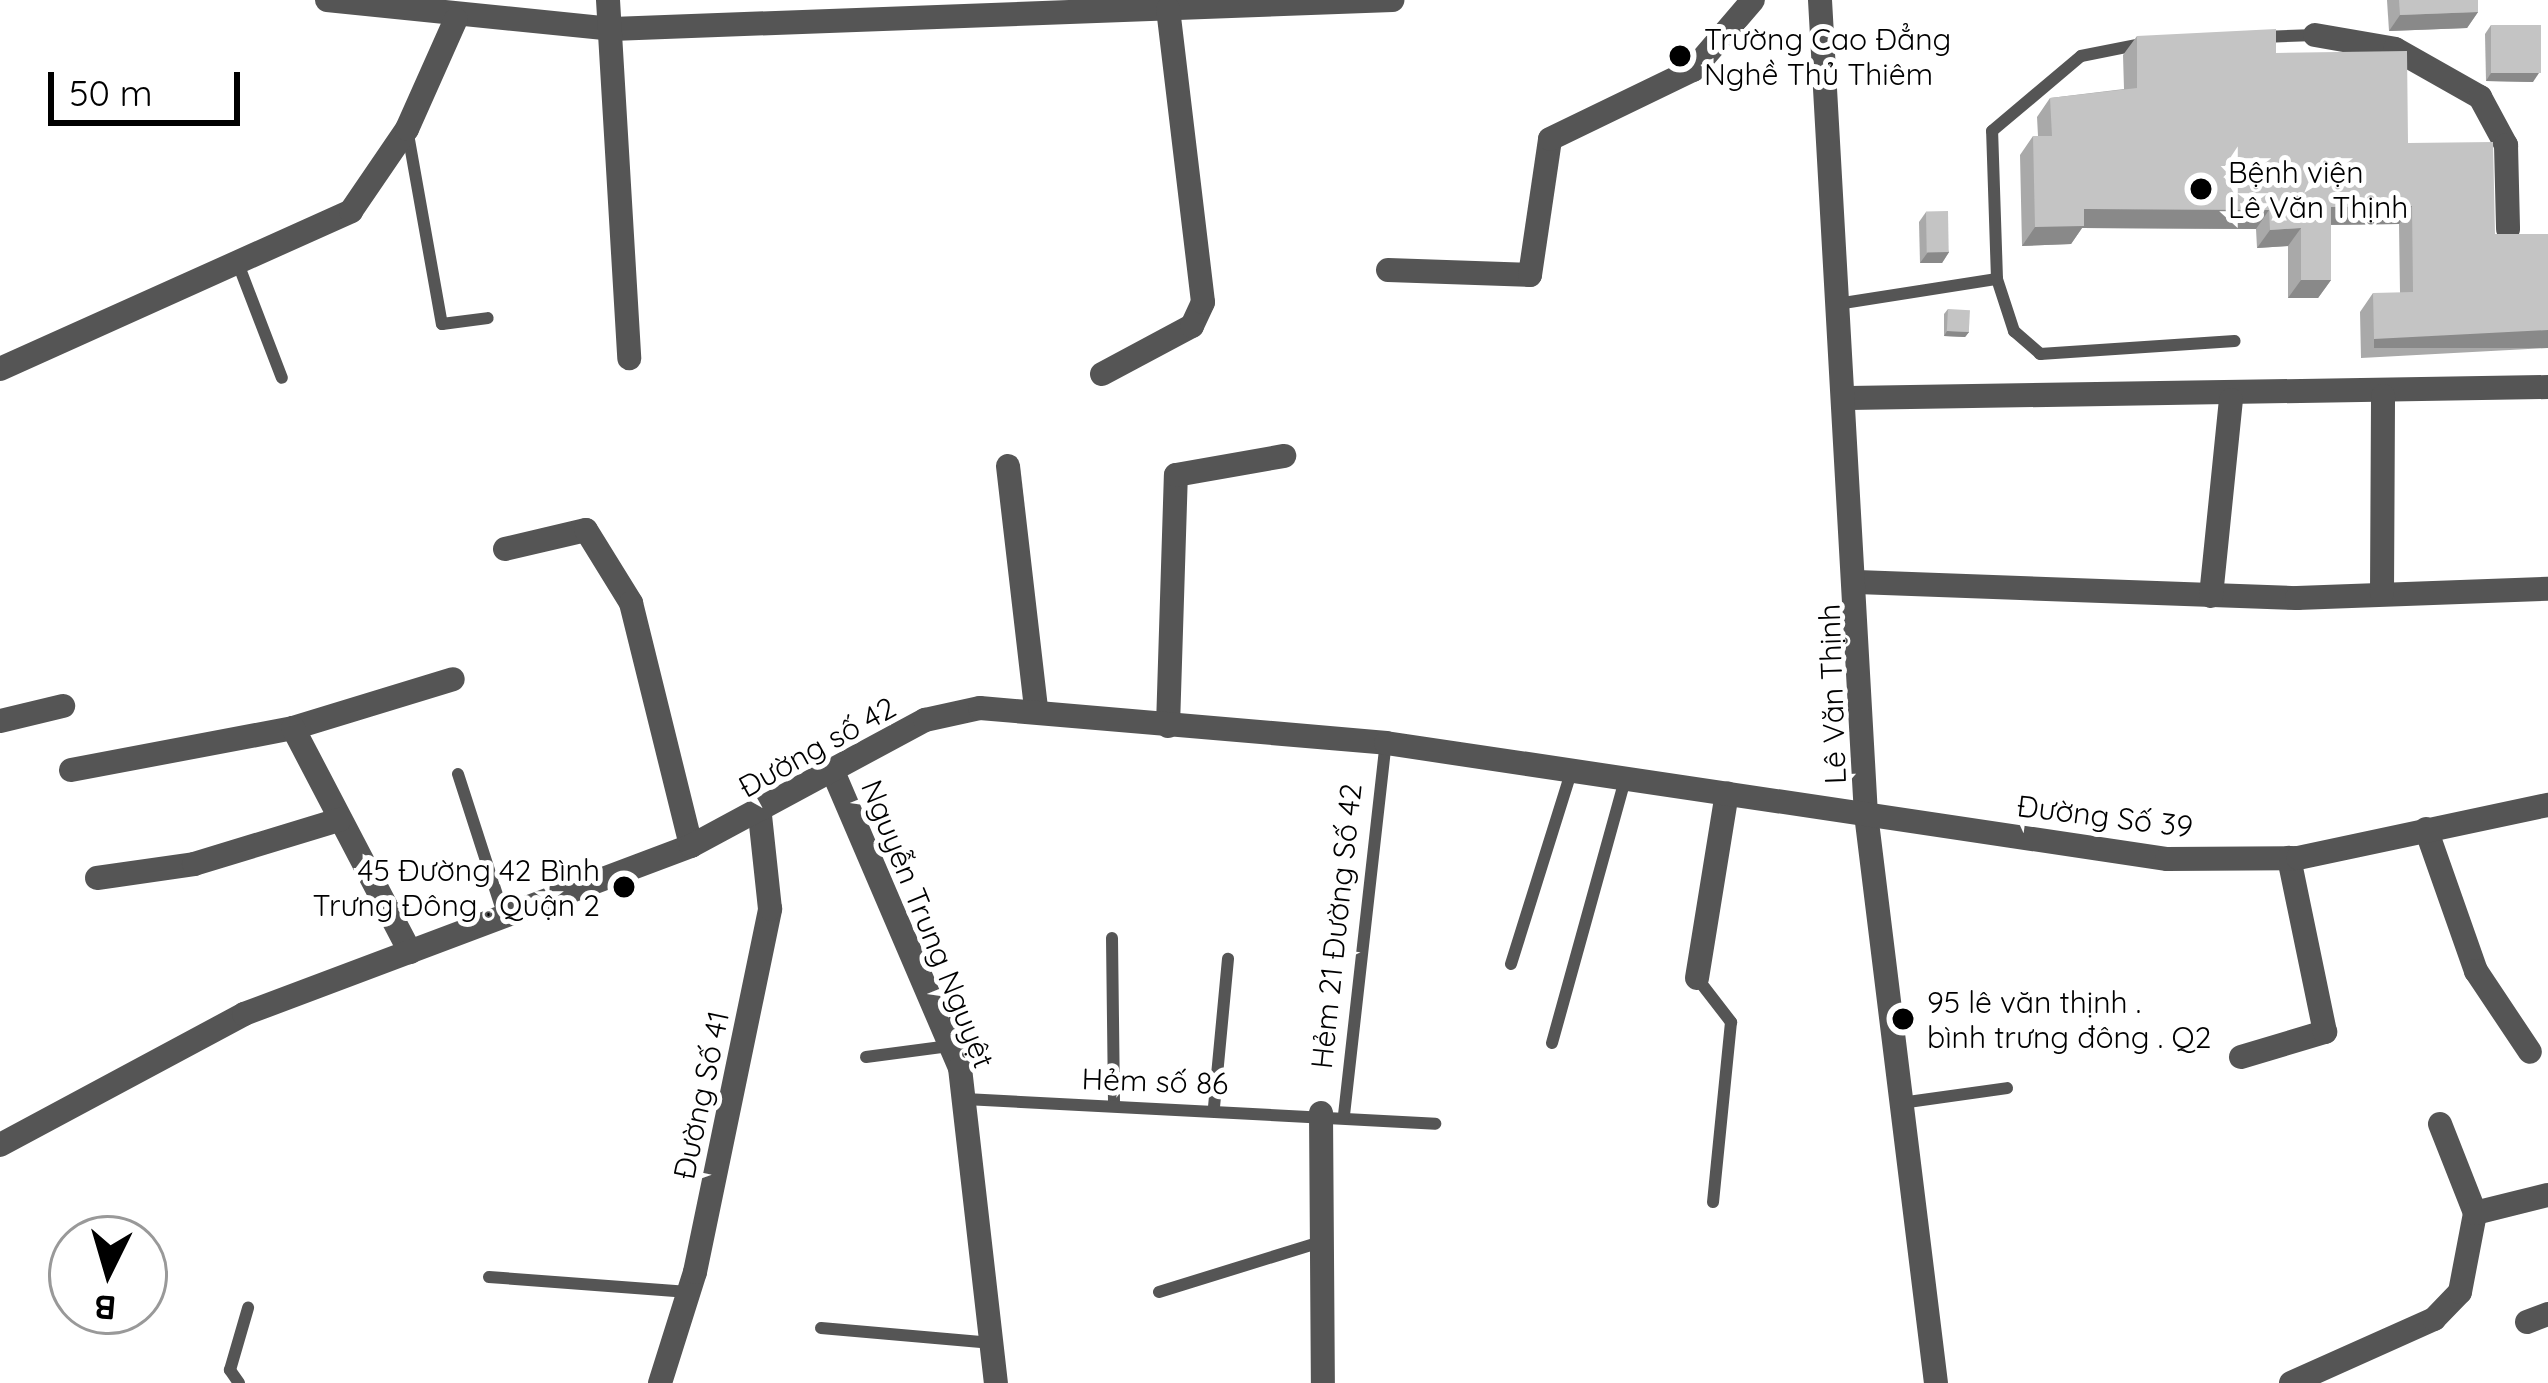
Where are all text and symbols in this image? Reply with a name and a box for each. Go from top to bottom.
place label: Trường Cao Đẳng Nghề Thủ Thiêm [1704,21,1951,92]
marker: Trường Cao Đẳng Nghề Thủ Thiêm [1667,43,1693,69]
scale bar [54,48,246,122]
text: 50 m [69,70,153,115]
place label: Bệnh viện Lê Văn Thịnh [2228,154,2408,225]
marker: Bệnh viện Lê Văn Thịnh [2185,173,2217,205]
street label: Lê Văn Thịnh [1811,603,1853,785]
street label: Đường số 42 [732,689,902,805]
street label: Nguyễn Trung Nguyệt [854,775,1002,1073]
street label: Hẻm 21 Đường Số 42 [1303,782,1369,1070]
street label: Đường Số 39 [2015,787,2195,845]
place label: 45 Đường 42 Bình Trưng Đông . Quận 2 [313,852,600,922]
marker: 45 Đường 42 Bình Trưng Đông . Quận 2 [611,874,637,900]
place label: 95 lê văn thịnh . bình trưng đông . Q2 [1927,984,2211,1054]
marker: 95 lê văn thịnh . bình trưng đông . Q2 [1890,1006,1916,1032]
street label: Đường Số 41 [666,1008,736,1182]
street label: Hẻm số 86 [1081,1060,1229,1102]
north arrow [48,1215,168,1335]
text: B [93,1287,118,1330]

